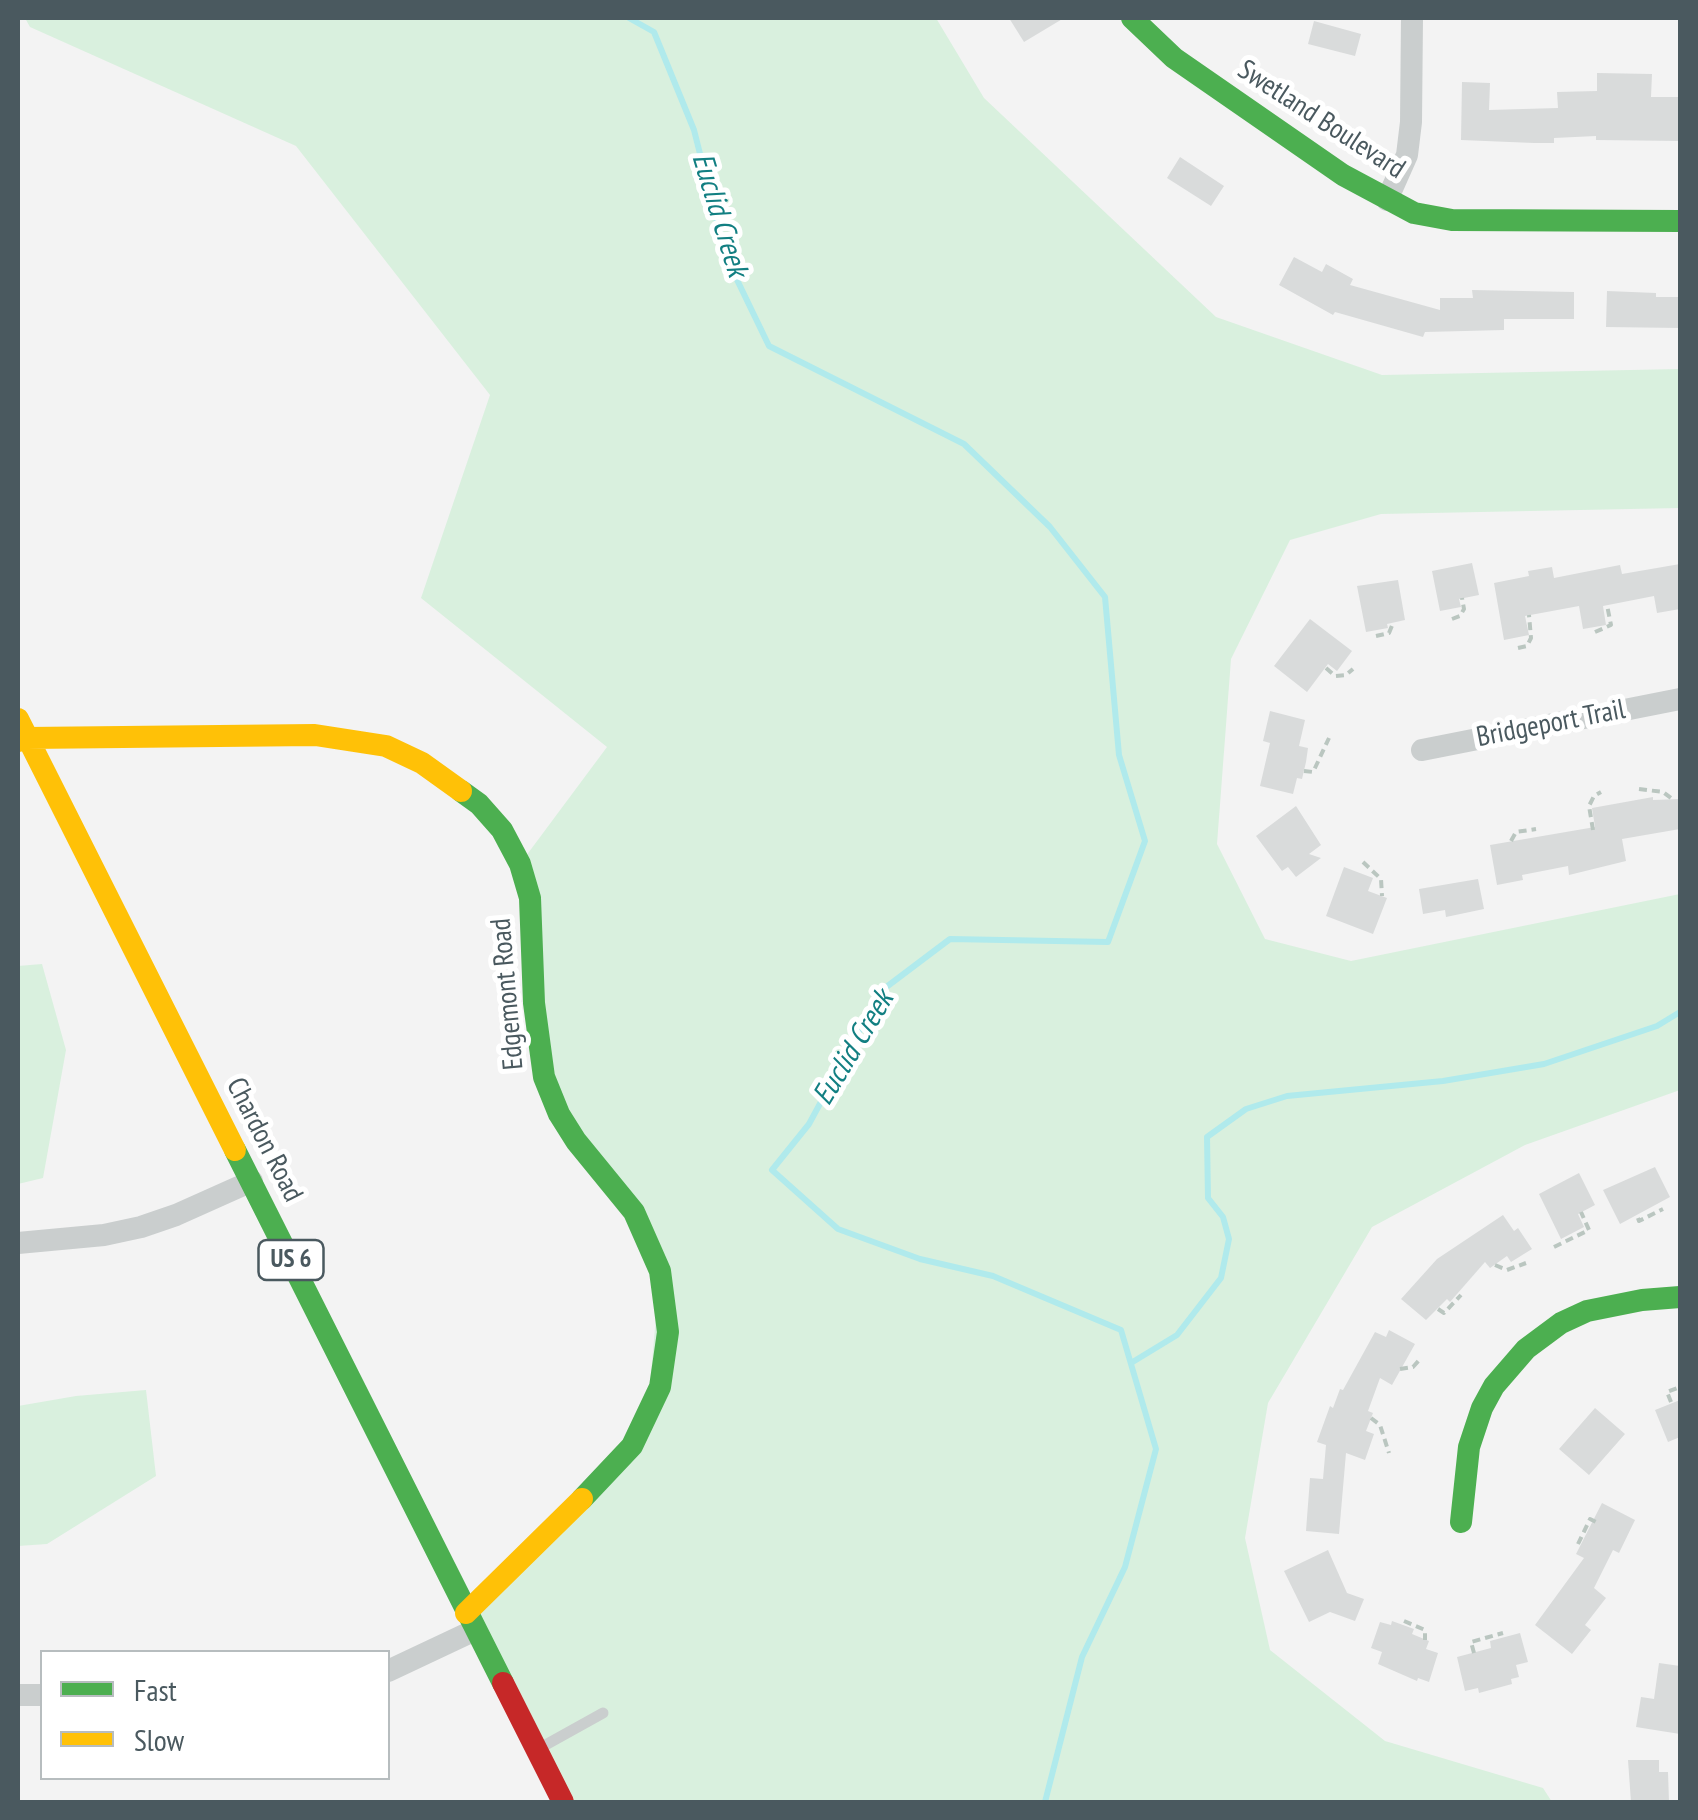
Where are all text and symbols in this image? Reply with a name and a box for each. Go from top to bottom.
street label: Swetland Boulevard [1231,53,1411,187]
water label: Euclid Creek [683,149,755,281]
street label: Bridgeport Trail [1474,693,1628,755]
street label: Edgemont Road [485,917,531,1071]
water label: Euclid Creek [806,984,902,1112]
street label: Chardon Road [219,1073,309,1207]
road number: US 6 [258,1240,324,1280]
legend [40,1650,390,1780]
text: Fast [134,1670,177,1709]
text: Slow [134,1720,184,1759]

